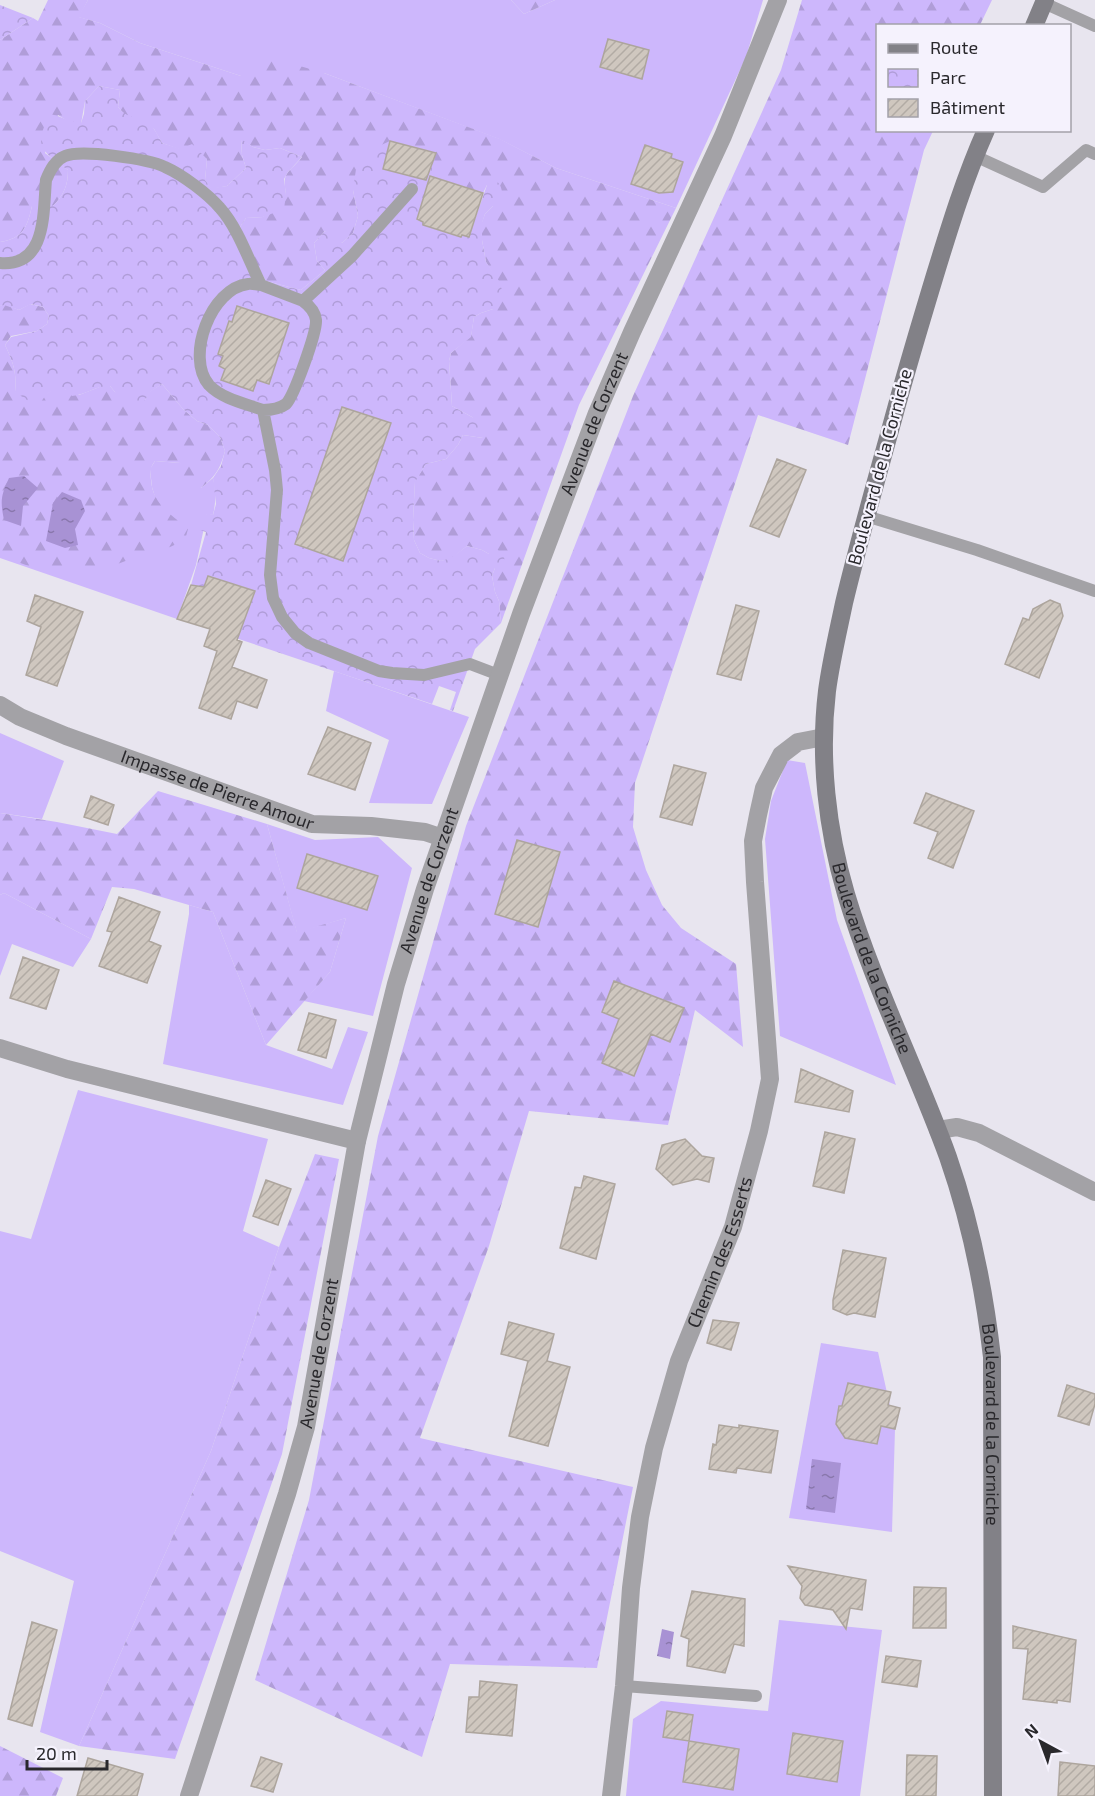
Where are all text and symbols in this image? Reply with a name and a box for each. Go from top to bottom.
legend [876,24,1071,132]
text: Route [930,36,978,58]
text: Parc [930,66,966,88]
text: Bâtiment [930,96,1005,118]
street label: Avenue de Corzent [555,348,632,498]
street label: Boulevard de la Corniche [842,366,916,567]
street label: Impasse de Pierre Amour [118,745,317,834]
street label: Avenue de Corzent [394,804,463,956]
street label: Boulevard de la Corniche [828,860,917,1057]
street label: Chemin des Esserts [682,1174,756,1331]
street label: Avenue de Corzent [294,1276,342,1430]
street label: Boulevard de la Corniche [978,1322,1004,1526]
north arrow [1011,1712,1071,1772]
text: N [1020,1719,1041,1741]
scale bar [27,1733,106,1771]
text: 20 m [36,1742,77,1764]

